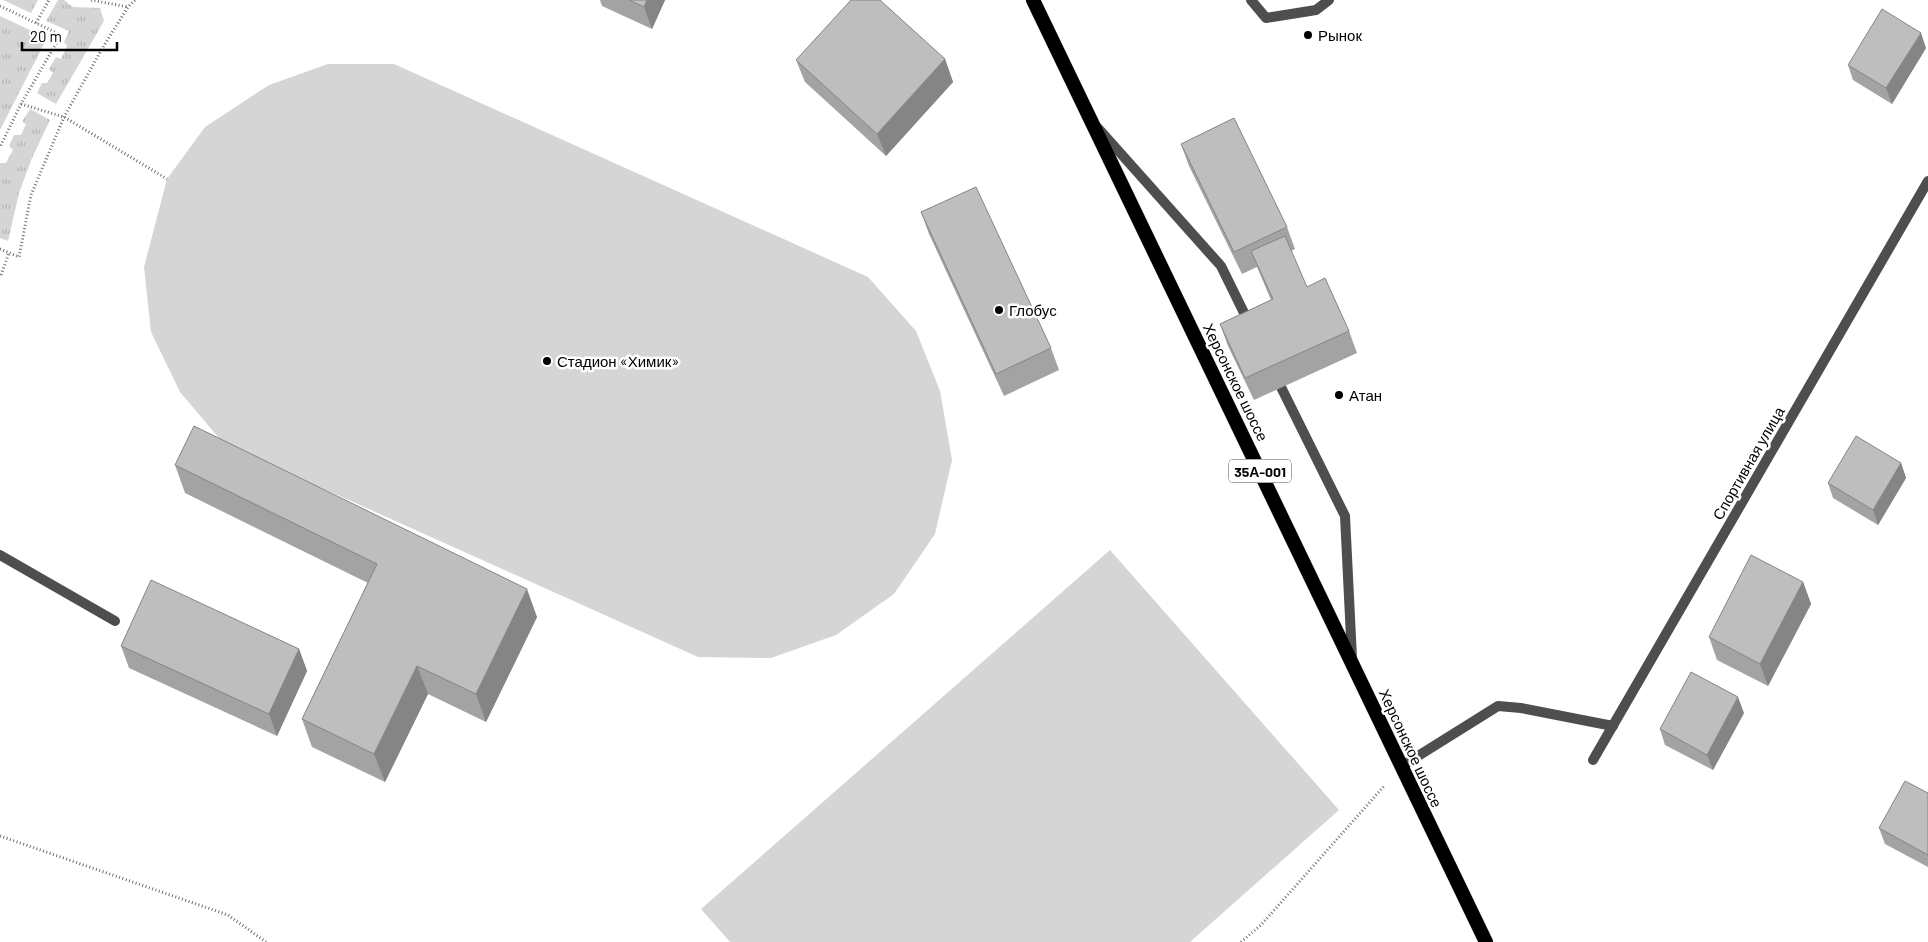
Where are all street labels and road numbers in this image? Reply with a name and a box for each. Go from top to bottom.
street label: Херсонское шоссе [1200,320,1272,444]
street label: Спортивная улица [1708,403,1788,523]
road number: 35А-001 [1229,460,1291,482]
street label: Херсонское шоссе [1376,686,1446,810]

